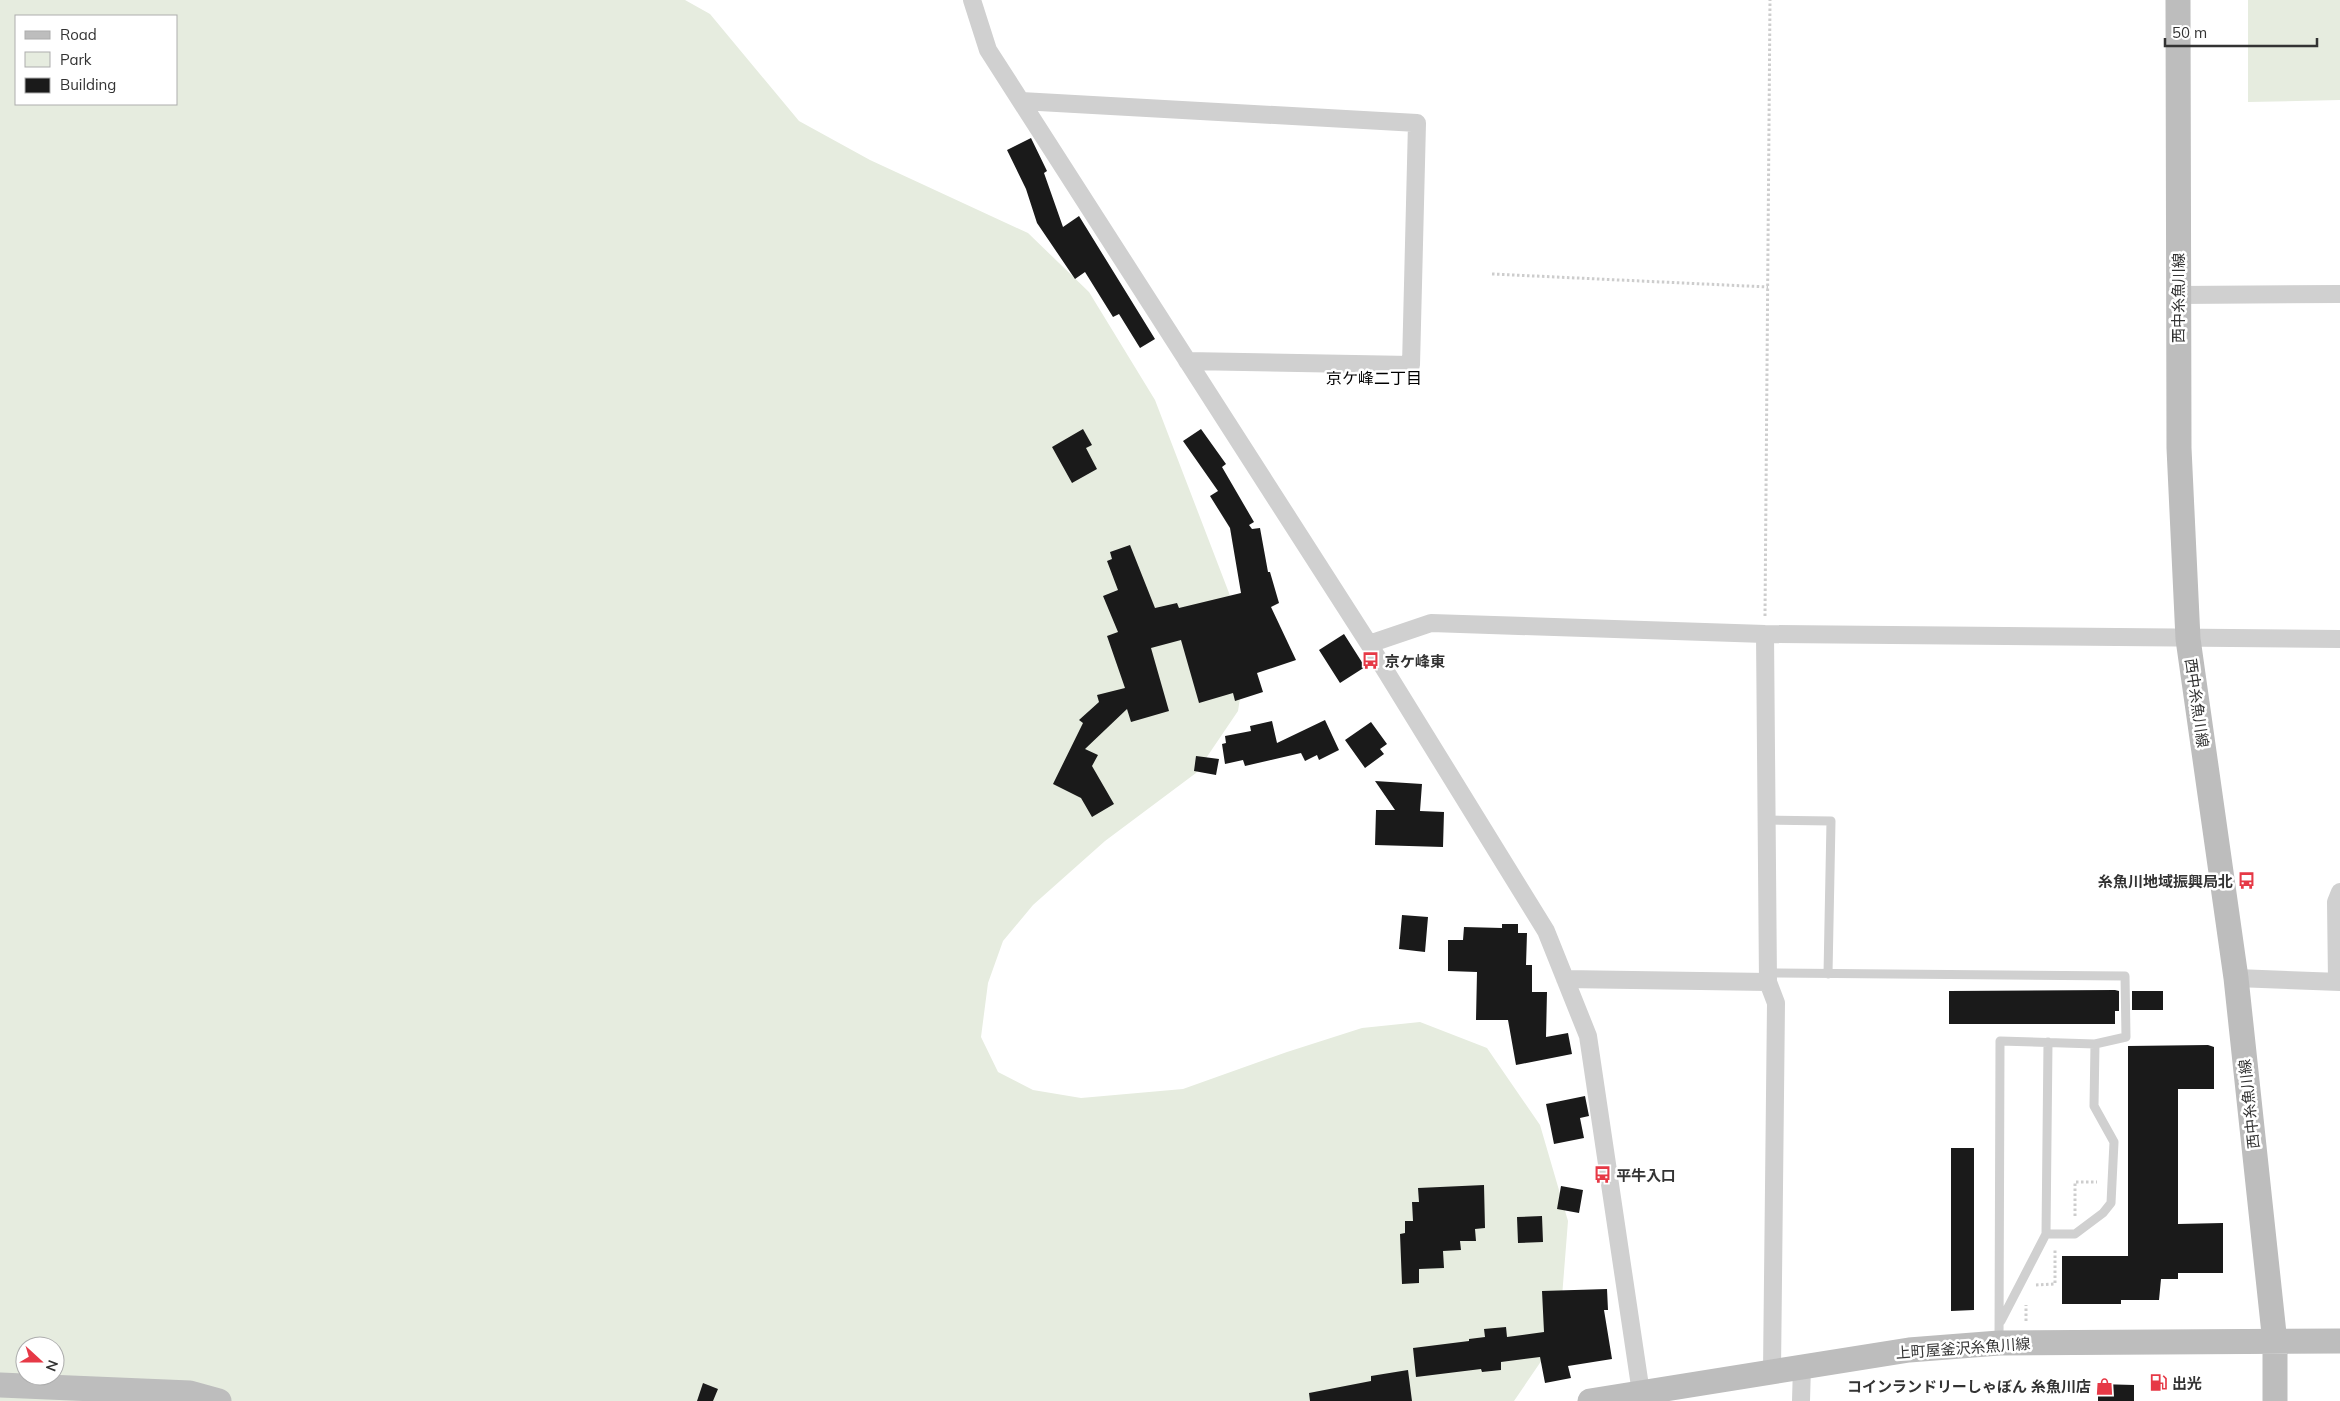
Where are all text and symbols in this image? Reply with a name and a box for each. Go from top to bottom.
legend [15,15,178,105]
scale bar [2165,15,2318,47]
text: 50 m [2172,23,2207,42]
text: Road [60,25,97,44]
text: Park [60,50,92,69]
text: Building [60,75,116,94]
street label: 西中糸魚川線 [2169,253,2188,343]
district label: 京ケ峰二丁目 [1326,368,1422,388]
bus stop icon: 京ケ峰東 [1361,651,1381,671]
place label: 京ケ峰東 [1385,652,1445,671]
street label: 西中糸魚川線 [2181,657,2213,749]
bus stop icon: 糸魚川地域振興局北 [2237,871,2257,891]
place label: 糸魚川地域振興局北 [2098,872,2233,891]
street label: 西中糸魚川線 [2235,1058,2263,1150]
bus stop icon: 平牛入口 [1592,1165,1612,1185]
place label: 平牛入口 [1616,1166,1676,1185]
street label: 上町屋釜沢糸魚川線 [1895,1334,2031,1362]
north arrow [15,1336,65,1386]
text: N [42,1357,62,1374]
fuel station icon: 出光 [2148,1373,2168,1393]
place label: 出光 [2172,1374,2202,1393]
shop icon: コインランドリーしゃぼん 糸魚川店 [2095,1376,2115,1396]
place label: コインランドリーしゃぼん 糸魚川店 [1847,1377,2091,1396]

